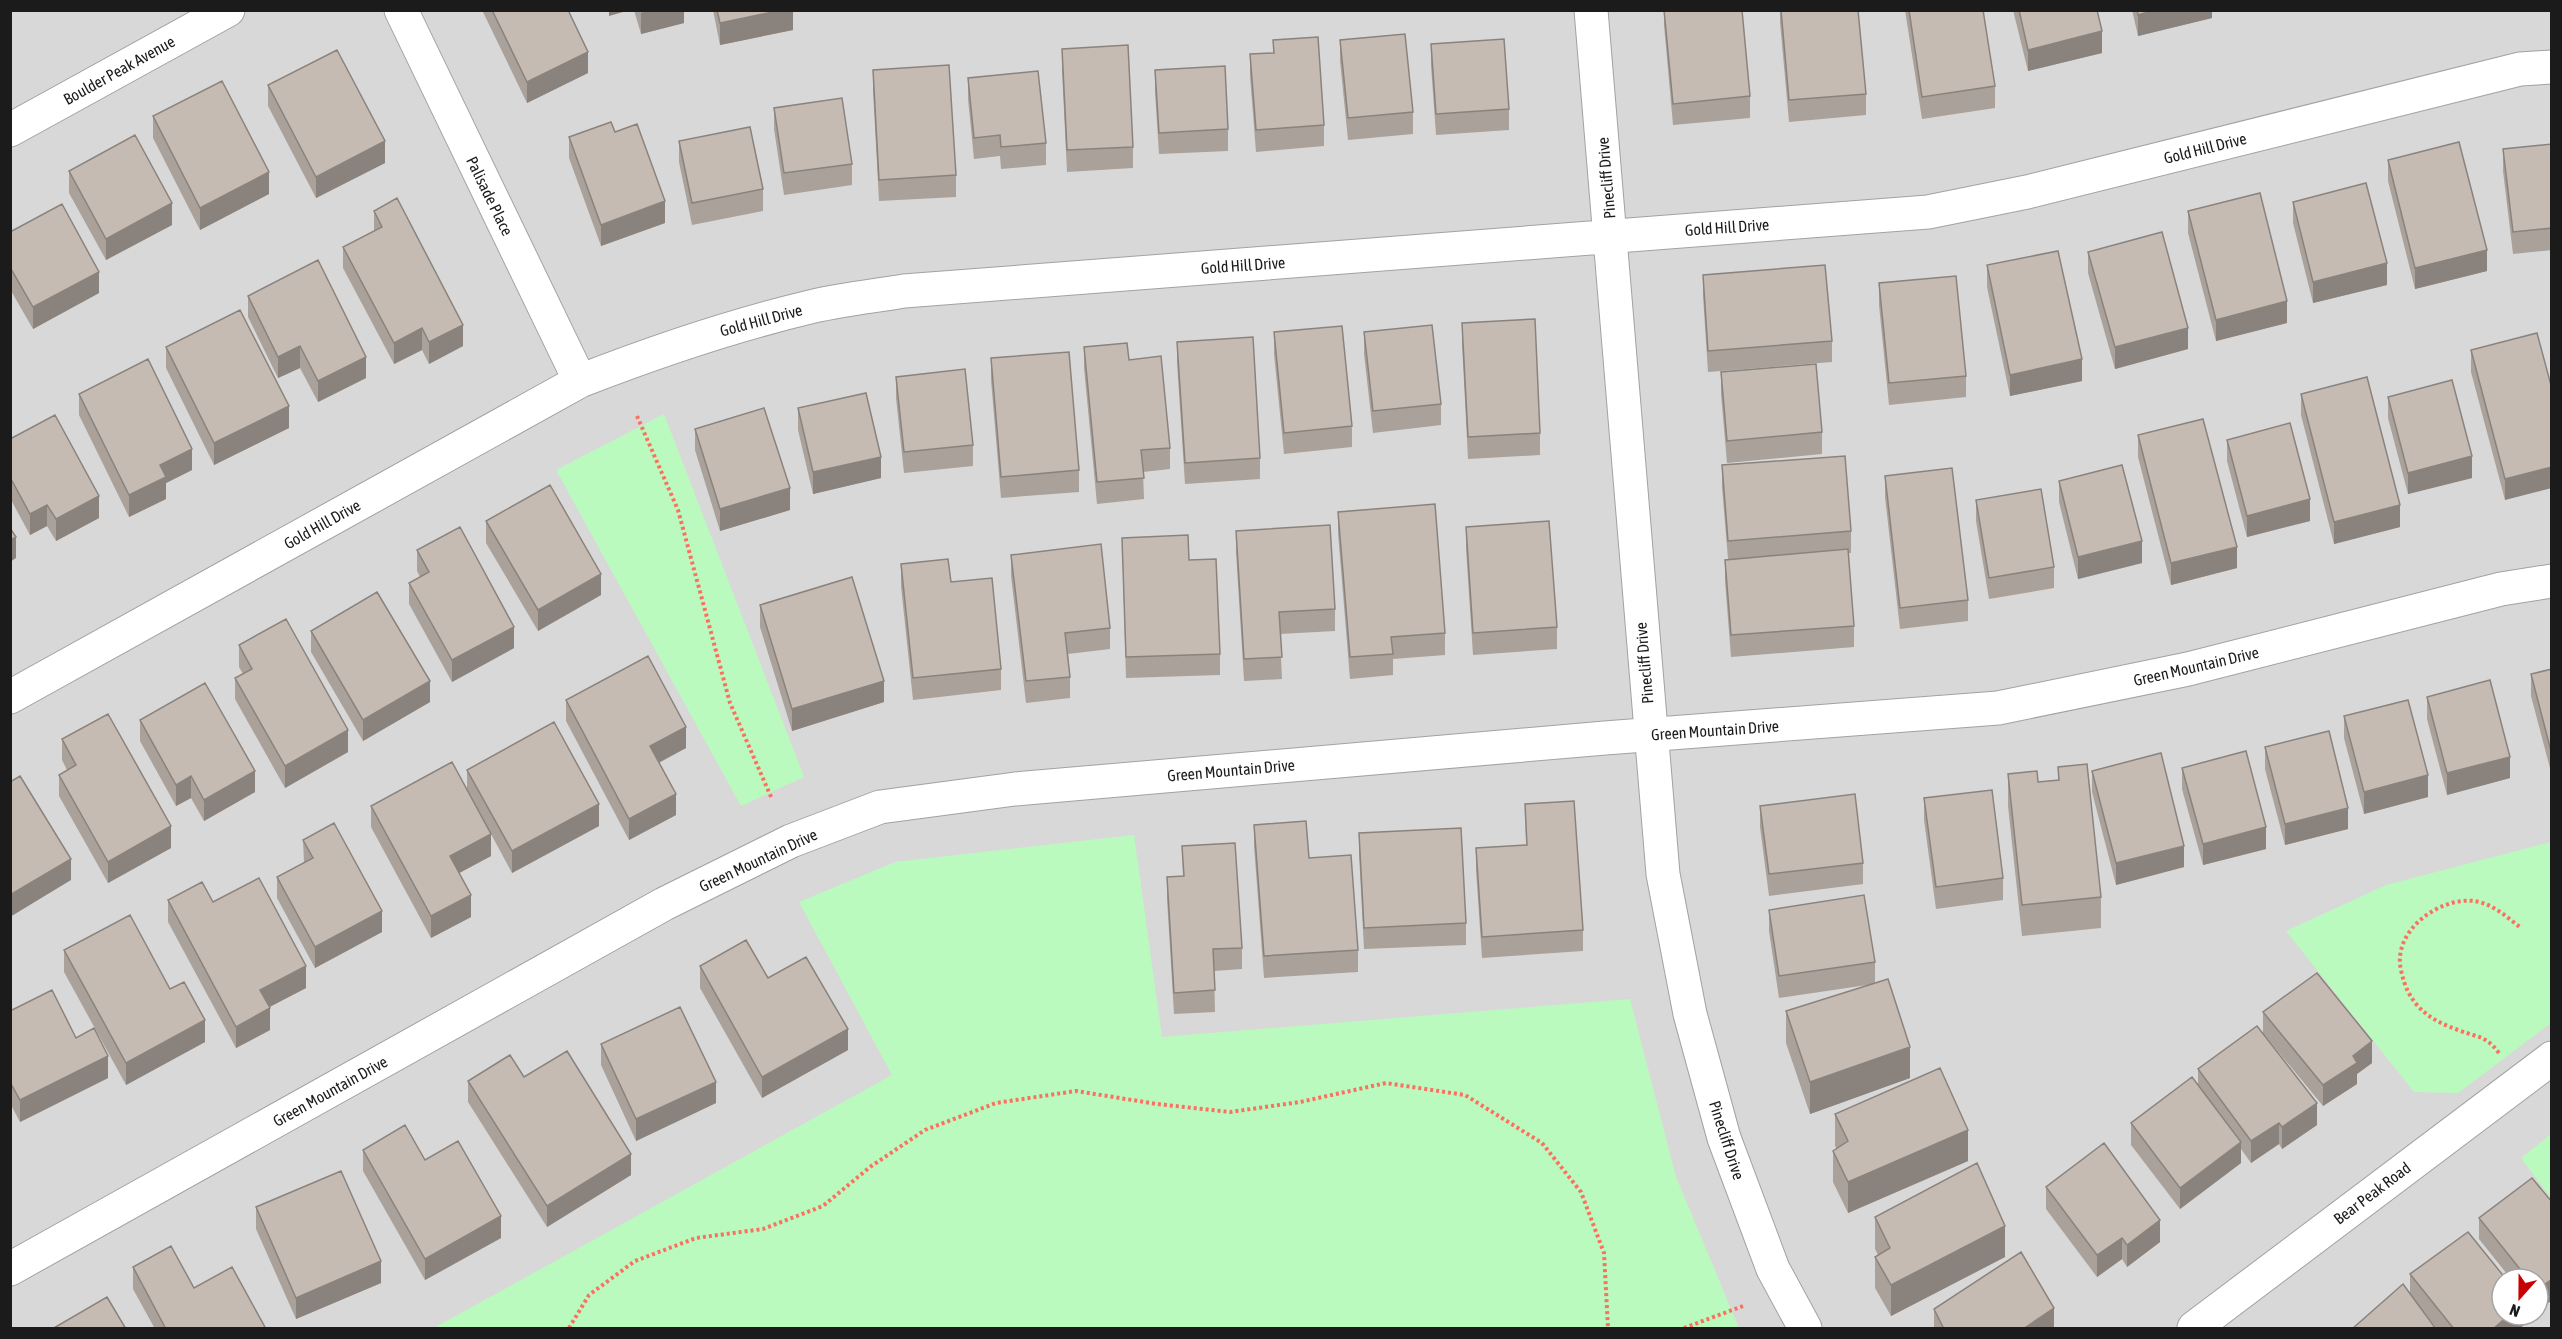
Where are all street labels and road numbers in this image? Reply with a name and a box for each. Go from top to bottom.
street label: Boulder Peak Avenue [60,32,178,108]
street label: Gold Hill Drive [2162,129,2248,167]
street label: Pinecliff Drive [1593,136,1619,220]
street label: Palisade Place [463,154,517,238]
street label: Gold Hill Drive [1684,215,1770,239]
street label: Gold Hill Drive [1200,253,1286,277]
street label: Gold Hill Drive [718,300,804,340]
street label: Gold Hill Drive [281,496,363,552]
street label: Pinecliff Drive [1631,621,1657,705]
street label: Green Mountain Drive [2132,643,2260,689]
street label: Green Mountain Drive [1650,717,1780,743]
street label: Green Mountain Drive [1166,755,1296,785]
street label: Green Mountain Drive [696,825,820,895]
street label: Green Mountain Drive [270,1052,390,1130]
street label: Pinecliff Drive [1706,1098,1748,1182]
street label: Bear Peak Road [2330,1158,2414,1228]

